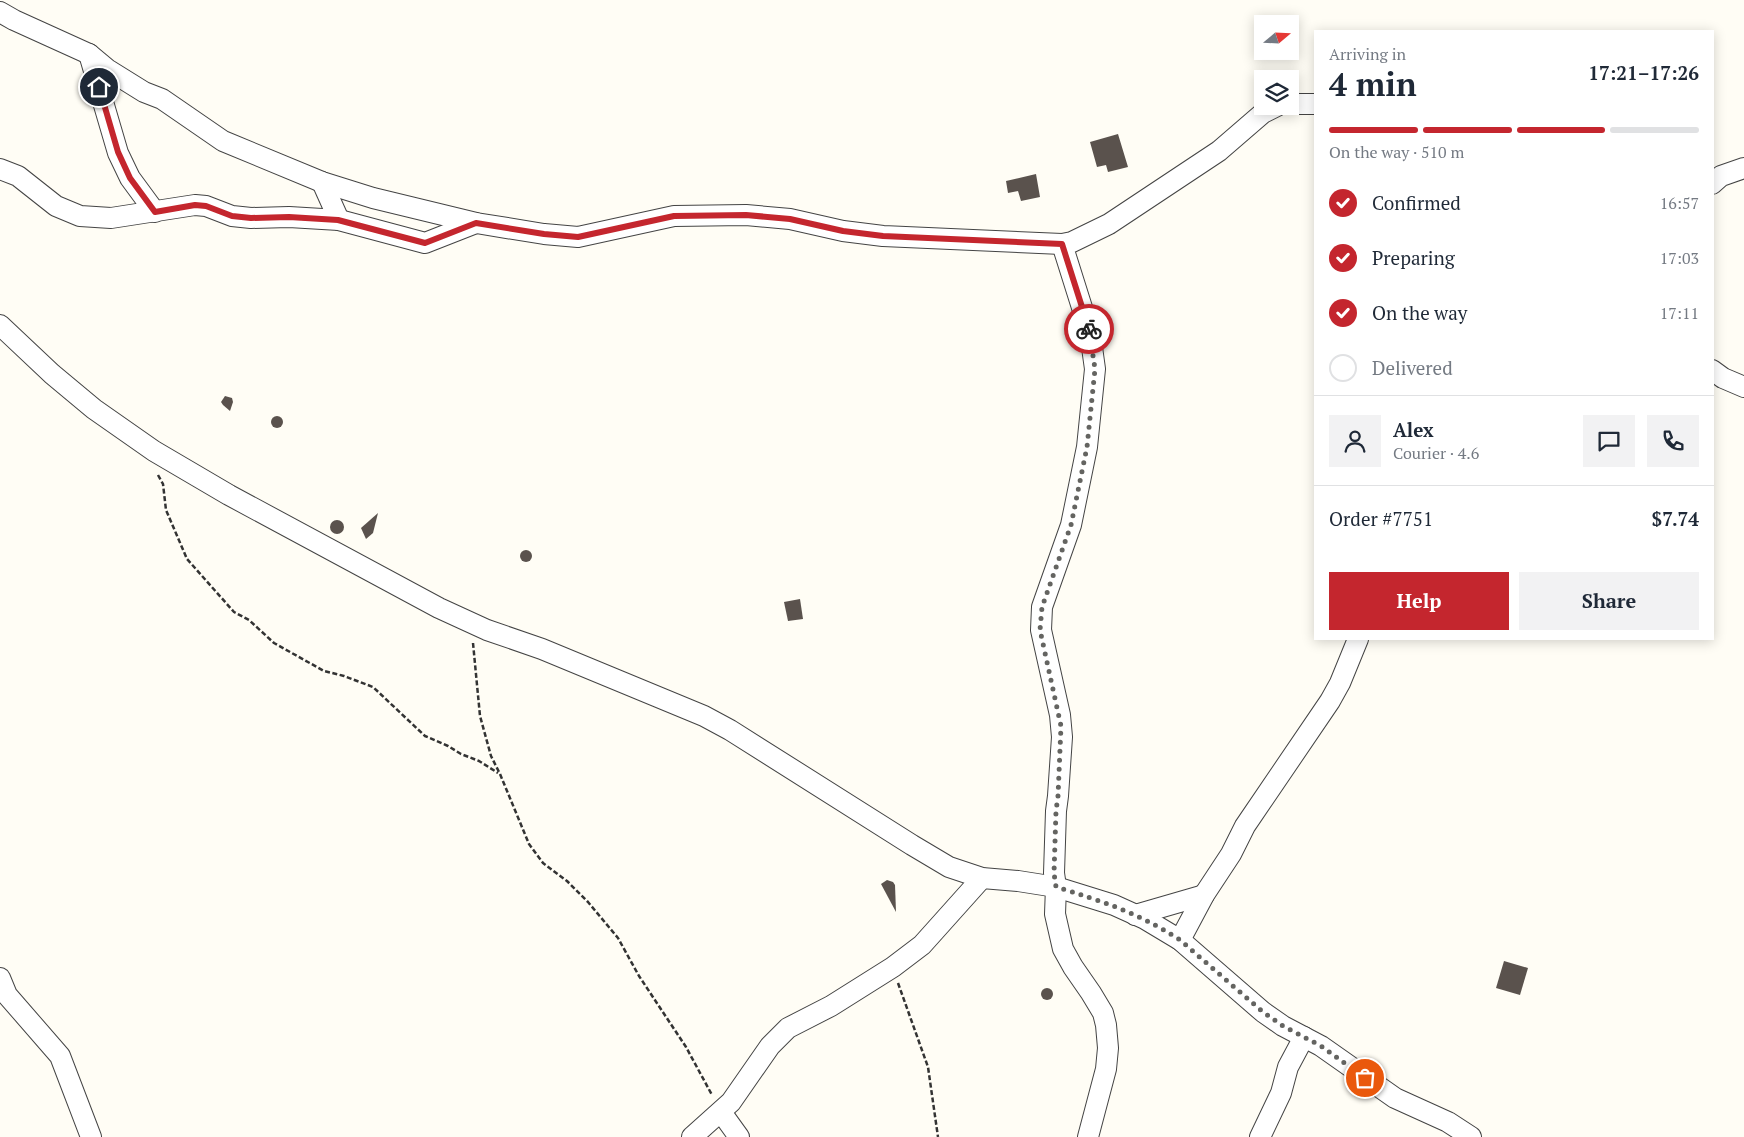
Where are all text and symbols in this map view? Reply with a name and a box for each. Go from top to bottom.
north arrow [1254,15,1299,60]
map controls [1254,15,1299,115]
text: Arriving in [1329,43,1406,65]
text: 17:21–17:26 [1588,60,1699,85]
text: 4 min [1329,63,1417,105]
pin [78,66,120,108]
button: layers [1254,70,1299,115]
icon: home [85,73,113,101]
text: On the way · 510 m [1329,141,1464,163]
icon: check [1329,189,1357,217]
text: Confirmed [1372,190,1461,215]
text: 16:57 [1660,192,1699,214]
icon: check [1329,244,1357,272]
text: Preparing [1372,245,1455,270]
text: 17:03 [1660,247,1699,269]
icon: check [1329,299,1357,327]
text: On the way [1372,300,1467,325]
text: 17:11 [1660,302,1699,324]
courier [1064,304,1114,354]
icon: bike [1075,315,1103,343]
text: Delivered [1372,355,1453,380]
button: person [1329,415,1381,467]
button: chat [1583,415,1635,467]
button: phone [1647,415,1699,467]
text: Alex [1393,417,1434,442]
text: Courier · 4.6 [1393,442,1479,464]
text: Order #7751 [1329,506,1433,531]
text: $7.74 [1651,506,1699,531]
button: Help [1329,572,1509,630]
button: Share [1519,572,1699,630]
pin [1344,1057,1386,1099]
icon: bag [1351,1064,1379,1092]

